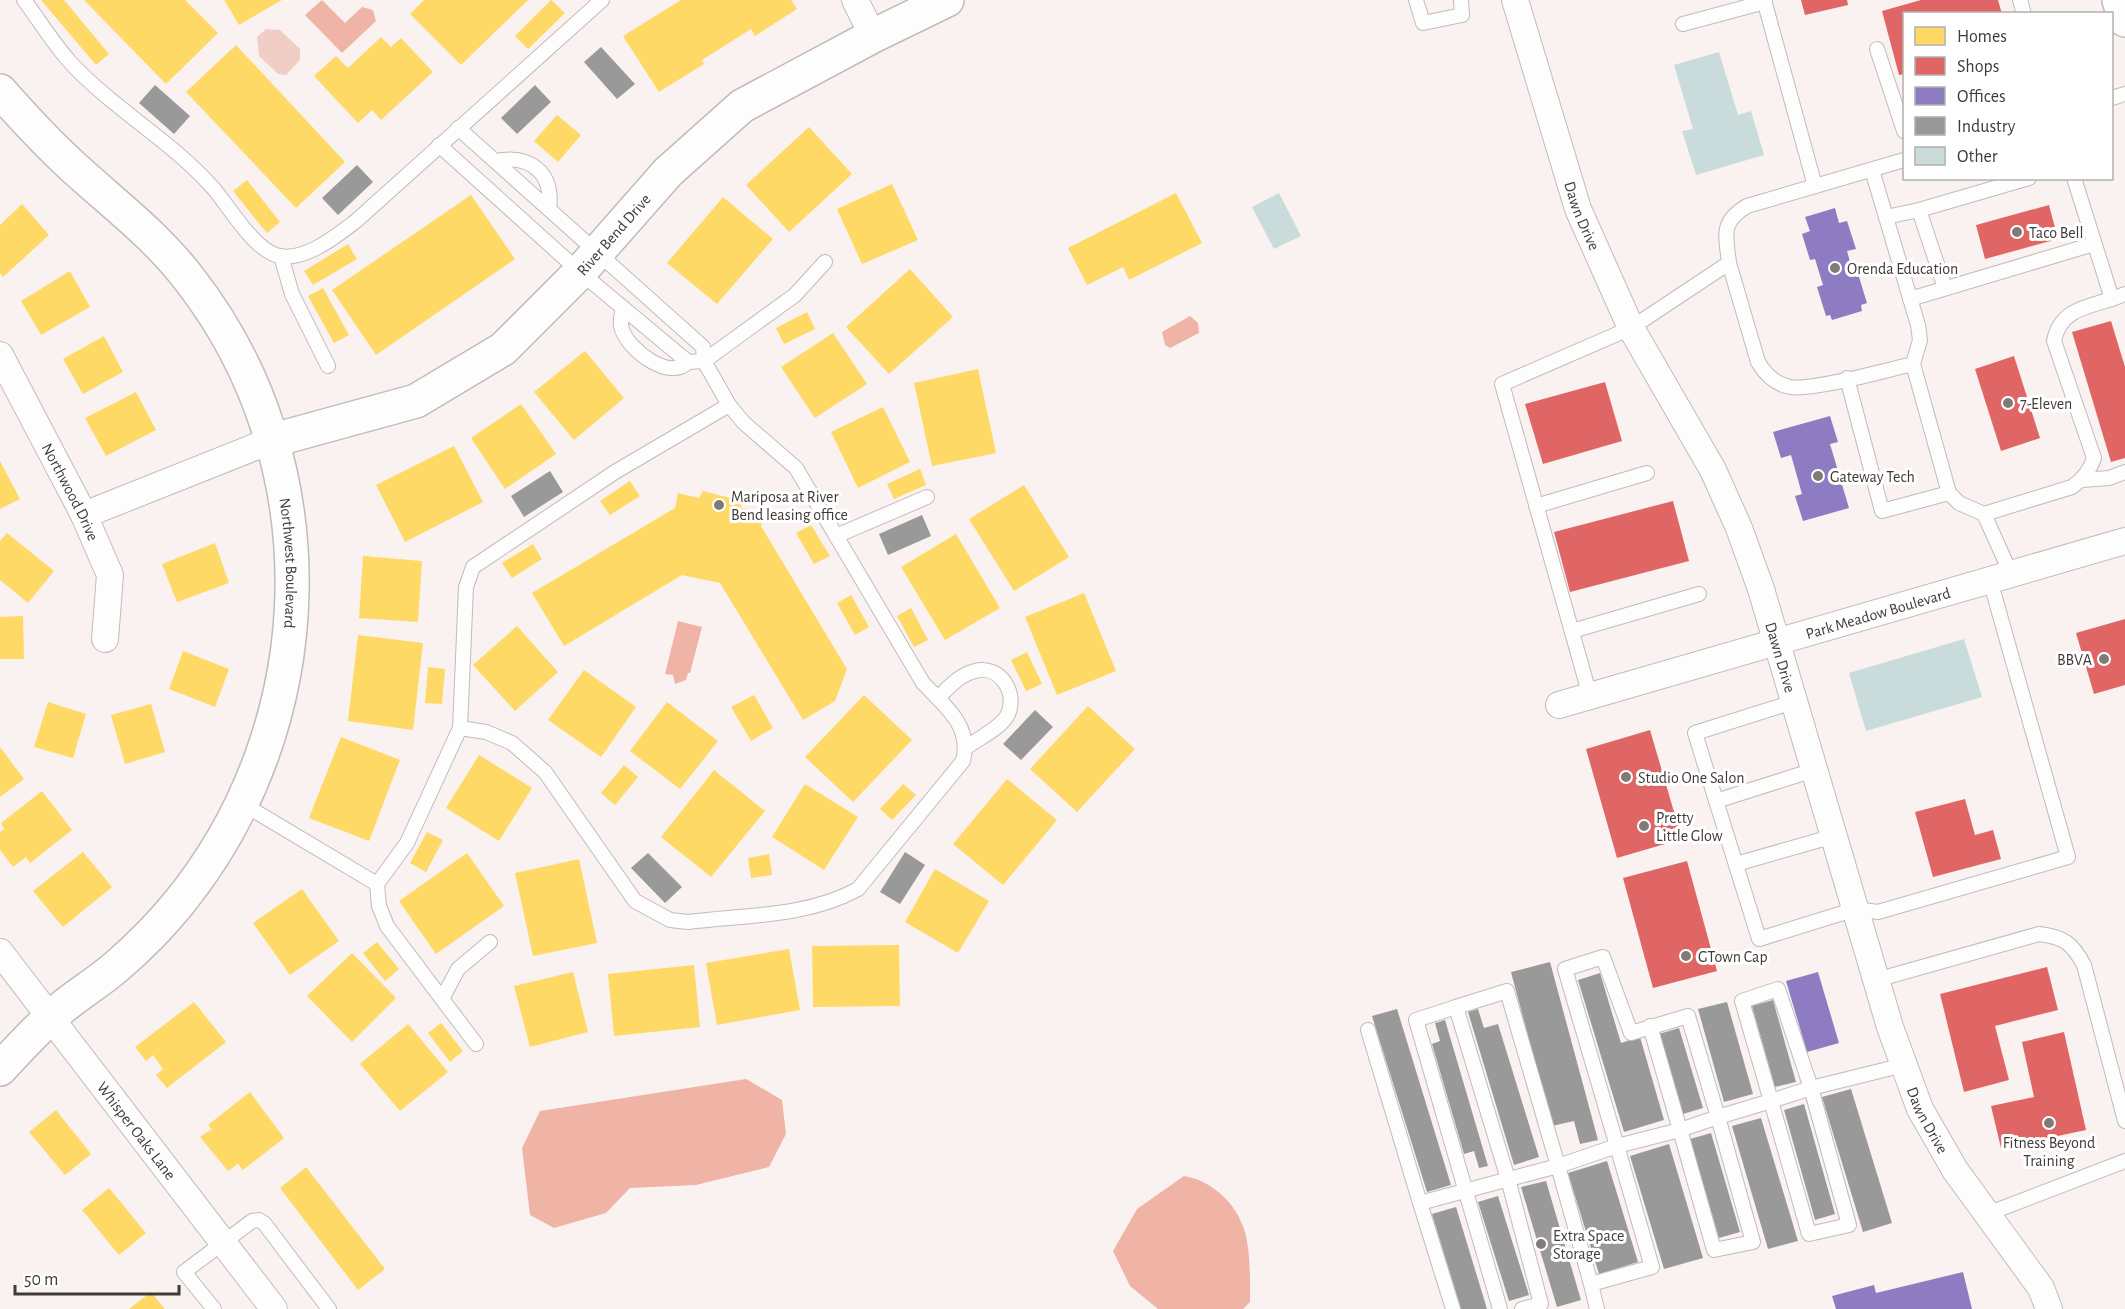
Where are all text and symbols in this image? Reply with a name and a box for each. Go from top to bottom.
legend [1903,12,2113,180]
text: Homes [1957,28,2007,46]
text: Shops [1957,58,1999,76]
text: Offices [1957,88,2006,106]
text: Industry [1957,118,2016,136]
text: Other [1957,148,1998,166]
street label: Dawn Drive [1561,180,1602,253]
street label: River Bend Drive [574,191,654,279]
marker: Taco Bell [2010,225,2024,239]
place label: Taco Bell [2029,225,2084,241]
marker: Orenda Education [1828,261,1842,275]
place label: Orenda Education [1847,261,1958,277]
marker: 7-Eleven [2001,396,2015,410]
place label: 7-Eleven [2020,396,2072,412]
street label: Northwood Drive [39,441,101,543]
marker: Gateway Tech [1811,469,1825,483]
place label: Gateway Tech [1830,469,1915,486]
place label: Mariposa at River Bend leasing office [731,489,848,523]
street label: Northwest Boulevard [276,497,299,629]
marker: Mariposa at River Bend leasing office [712,498,726,512]
street label: Park Meadow Boulevard [1804,585,1952,642]
street label: Dawn Drive [1762,620,1798,695]
place label: BBVA [2057,652,2092,668]
marker: BBVA [2097,652,2111,666]
marker: Studio One Salon [1619,770,1633,784]
place label: Studio One Salon [1638,770,1744,786]
place label: Pretty Little Glow [1656,810,1723,844]
marker: Pretty Little Glow [1637,819,1651,833]
marker: GTown Cap [1679,949,1693,963]
place label: GTown Cap [1698,949,1768,965]
street label: Whisper Oaks Lane [94,1079,179,1183]
street label: Dawn Drive [1904,1085,1951,1156]
marker: Fitness Beyond Training [2042,1116,2056,1130]
place label: Fitness Beyond Training [2003,1135,2095,1169]
place label: Extra Space Storage [1553,1228,1624,1262]
marker: Extra Space Storage [1534,1237,1548,1251]
scale bar [15,1258,178,1296]
text: 50 m [24,1271,58,1289]

